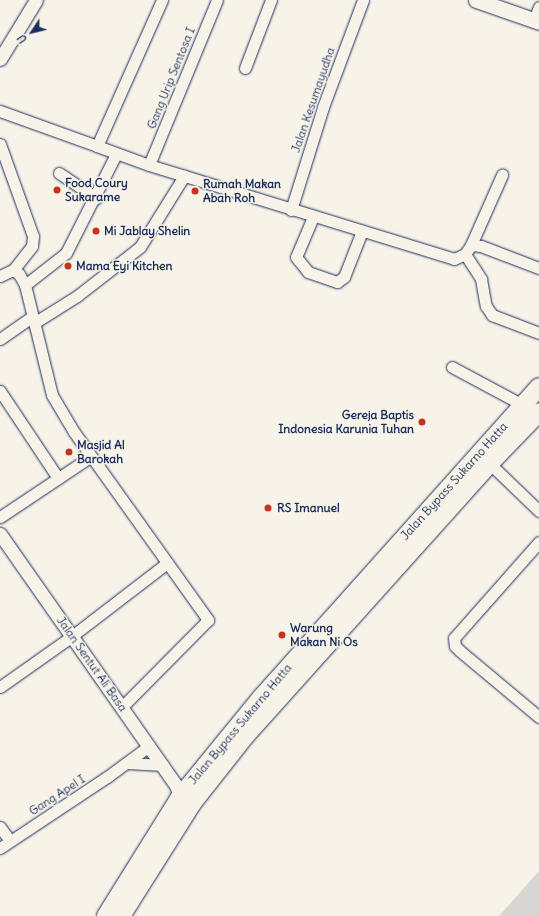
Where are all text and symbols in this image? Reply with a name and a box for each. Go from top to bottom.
north arrow [12,12,52,52]
street label: Gang Urip Sentosa I [144,25,198,131]
text: U [14,32,30,46]
street label: Jalan Kesumayudha [288,46,338,154]
place label: Food Coury Sukarame [65,176,128,204]
place label: Rumah Makan Abah Roh [203,177,281,205]
marker: Food Coury Sukarame [52,185,62,195]
marker: Rumah Makan Abah Roh [190,186,200,196]
place label: Mi Jablay Shelin [104,224,190,238]
marker: Mi Jablay Shelin [91,226,101,236]
place label: Mama Eyi Kitchen [76,259,173,273]
marker: Mama Eyi Kitchen [63,261,73,271]
place label: Gereja Baptis Indonesia Karunia Tuhan [278,408,414,436]
marker: Gereja Baptis Indonesia Karunia Tuhan [417,417,427,427]
street label: Jalan Bypass Sukarno Hatta [398,419,510,543]
place label: Masjid Al Barokah [77,438,125,466]
marker: Masjid Al Barokah [64,447,74,457]
place label: RS Imanuel [277,501,340,515]
marker: RS Imanuel [262,502,274,514]
street label: Jalan Sentut Ali Basa [54,614,130,714]
place label: Warung Makan Ni Os [290,621,358,649]
marker: Warung Makan Ni Os [277,630,287,640]
street label: Jalan Bypass Sukarno Hatta [185,661,295,787]
street label: Gang Apel I [26,772,88,818]

